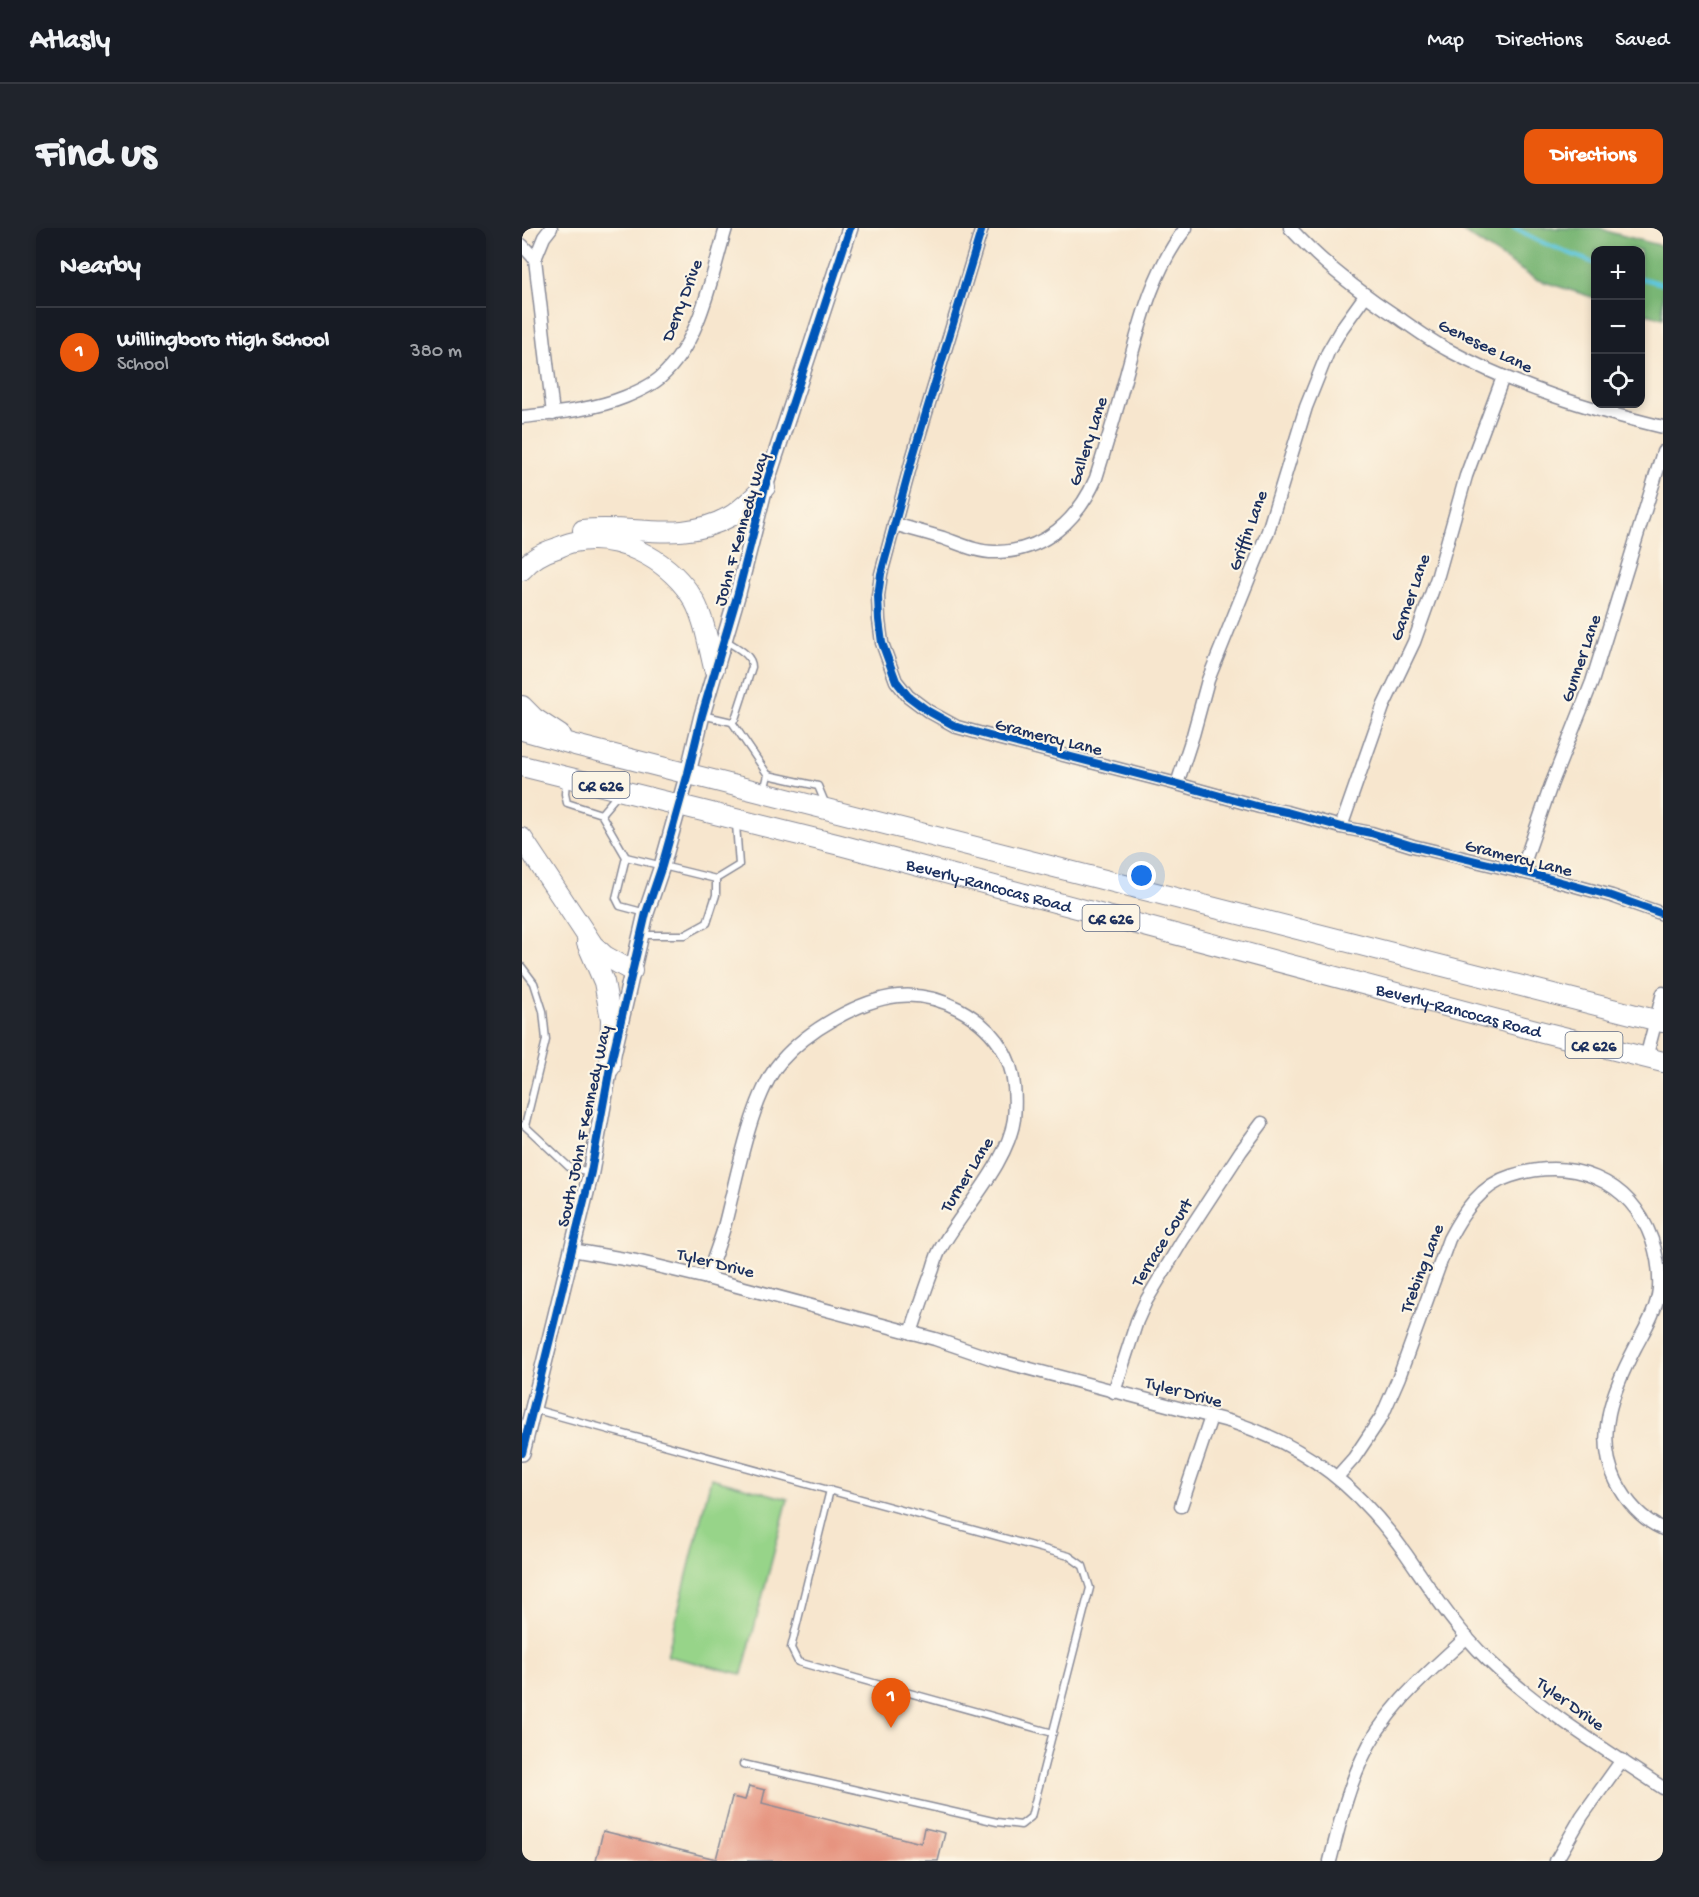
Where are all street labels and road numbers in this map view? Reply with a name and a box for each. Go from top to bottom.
street label: Derry Drive [658,256,709,346]
street label: Genesee Lane [1434,315,1536,379]
street label: Gallery Lane [1065,394,1114,489]
street label: John F Kennedy Way [710,451,774,609]
street label: Griffin Lane [1225,487,1274,574]
street label: Garner Lane [1387,551,1436,644]
street label: Gunner Lane [1558,612,1607,705]
street label: Gramercy Lane [993,715,1105,762]
road number: CR 626 [572,772,629,798]
street label: Gramercy Lane [1463,836,1575,883]
street label: Beverly-Rancocas Road [902,855,1075,920]
road number: CR 626 [1082,905,1140,931]
street label: Beverly-Rancocas Road [1372,980,1545,1044]
street label: South John F Kennedy Way [554,1024,617,1229]
road number: CR 626 [1566,1032,1622,1058]
street label: Turner Lane [936,1133,1000,1218]
street label: Terrace Court [1127,1194,1199,1292]
street label: Trebing Lane [1396,1221,1450,1317]
street label: Tyler Drive [674,1244,757,1284]
street label: Tyler Drive [1142,1373,1225,1414]
street label: Tyler Drive [1531,1673,1608,1737]

